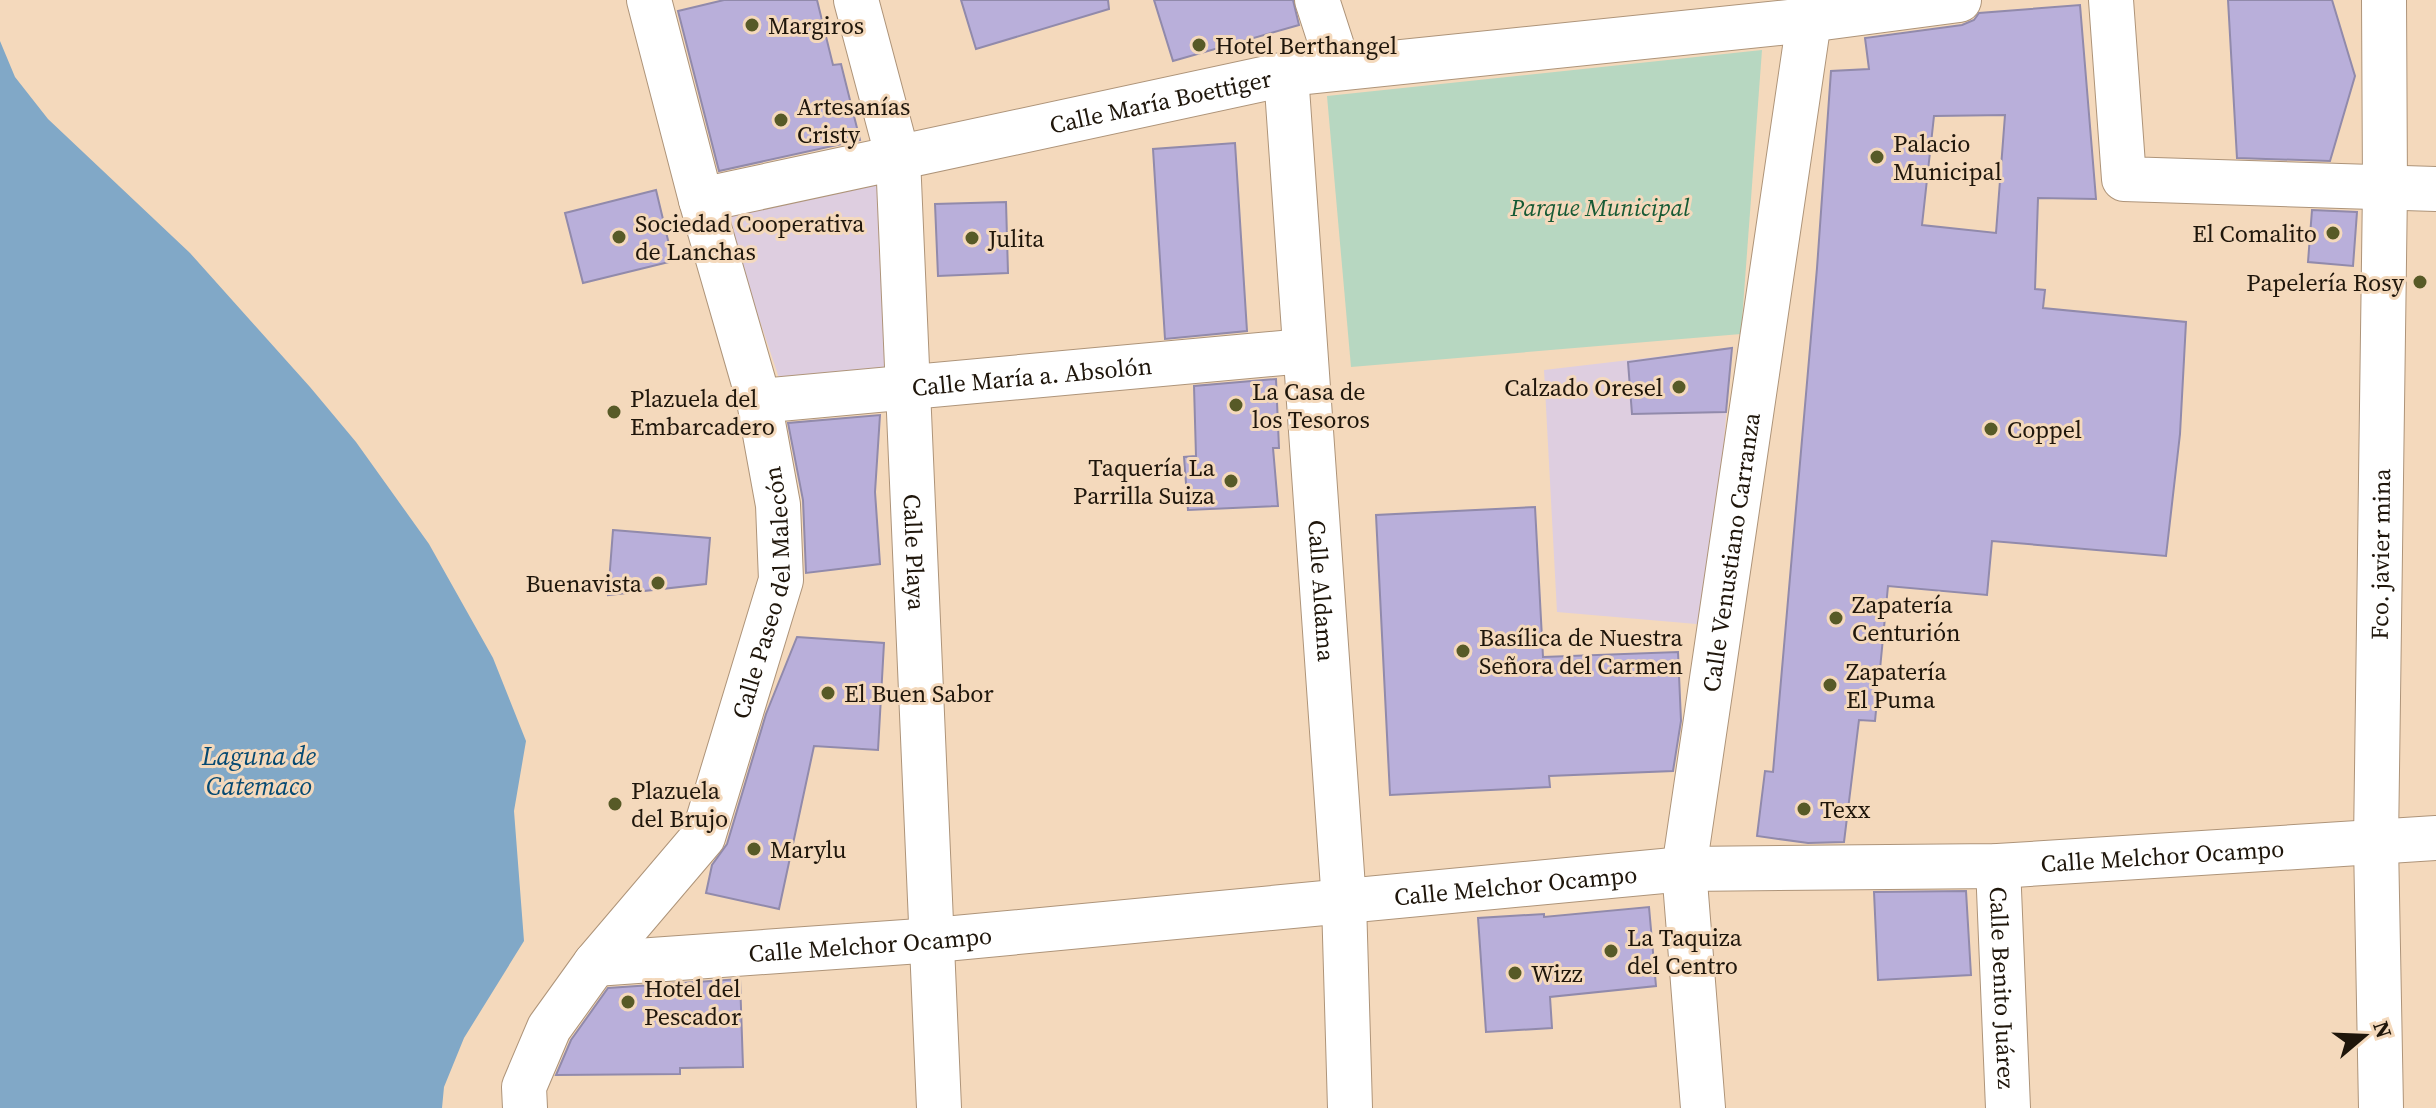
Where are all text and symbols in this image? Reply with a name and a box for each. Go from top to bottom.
place label: Margiros [768,9,864,42]
marker: Margiros [743,16,761,34]
place label: Hotel Berthangel [1215,29,1397,62]
marker: Hotel Berthangel [1190,36,1208,54]
street label: Calle María Boettiger [1046,61,1274,141]
place label: Artesanías Cristy [797,90,910,151]
marker: Artesanías Cristy [772,111,790,129]
place label: Palacio Municipal [1893,127,2002,188]
marker: Palacio Municipal [1868,148,1886,166]
park label: Parque Municipal [1509,191,1690,224]
place label: Sociedad Cooperativa de Lanchas [635,207,865,268]
place label: El Comalito [2192,217,2317,250]
place label: Julita [987,222,1045,255]
marker: El Comalito [2324,224,2342,242]
marker: Sociedad Cooperativa de Lanchas [610,228,628,246]
marker: Julita [963,229,981,247]
place label: Papelería Rosy [2246,266,2405,299]
marker: Papelería Rosy [2411,273,2429,291]
street label: Calle María a. Absolón [910,349,1153,403]
place label: Calzado Oresel [1504,371,1663,404]
place label: La Casa de los Tesoros [1252,375,1370,436]
marker: Calzado Oresel [1670,378,1688,396]
place label: Plazuela del Embarcadero [630,382,775,443]
marker: La Casa de los Tesoros [1227,396,1245,414]
marker: Plazuela del Embarcadero [605,403,623,421]
street label: Calle Venustiano Carranza [1694,410,1768,694]
place label: Coppel [2007,413,2082,446]
marker: Coppel [1982,420,2000,438]
place label: Taquería La Parrilla Suiza [1073,451,1216,512]
street label: Calle Paseo del Malecón [723,464,798,723]
street label: Fco. javier mina [2362,467,2398,640]
marker: Taquería La Parrilla Suiza [1222,472,1240,490]
street label: Calle Playa [896,493,934,612]
street label: Calle Aldama [1301,519,1344,663]
place label: Buenavista [525,567,643,600]
marker: Buenavista [649,574,667,592]
place label: Zapatería Centurión [1852,588,1961,649]
marker: Zapatería Centurión [1827,609,1845,627]
place label: Basílica de Nuestra Señora del Carmen [1479,621,1683,682]
marker: Basílica de Nuestra Señora del Carmen [1454,642,1472,660]
place label: Zapatería El Puma [1846,655,1948,716]
marker: Zapatería El Puma [1821,676,1839,694]
place label: El Buen Sabor [844,677,994,710]
marker: El Buen Sabor [819,684,837,702]
water label: Laguna de Catemaco [201,738,317,804]
place label: Plazuela del Brujo [631,774,728,835]
place label: Texx [1820,793,1871,826]
marker: Plazuela del Brujo [606,795,624,813]
marker: Texx [1795,800,1813,818]
street label: Calle Melchor Ocampo [2040,831,2285,880]
place label: Marylu [770,833,846,866]
marker: Marylu [745,840,763,858]
street label: Calle Melchor Ocampo [1393,857,1639,913]
street label: Calle Benito Juárez [1982,886,2024,1090]
street label: Calle Melchor Ocampo [747,918,993,970]
place label: La Taquiza del Centro [1627,921,1743,982]
marker: La Taquiza del Centro [1602,942,1620,960]
place label: Wizz [1531,957,1583,990]
marker: Wizz [1506,964,1524,982]
place label: Hotel del Pescador [644,972,741,1033]
marker: Hotel del Pescador [619,993,637,1011]
north arrow [2324,996,2404,1076]
text: N [2366,1017,2400,1042]

